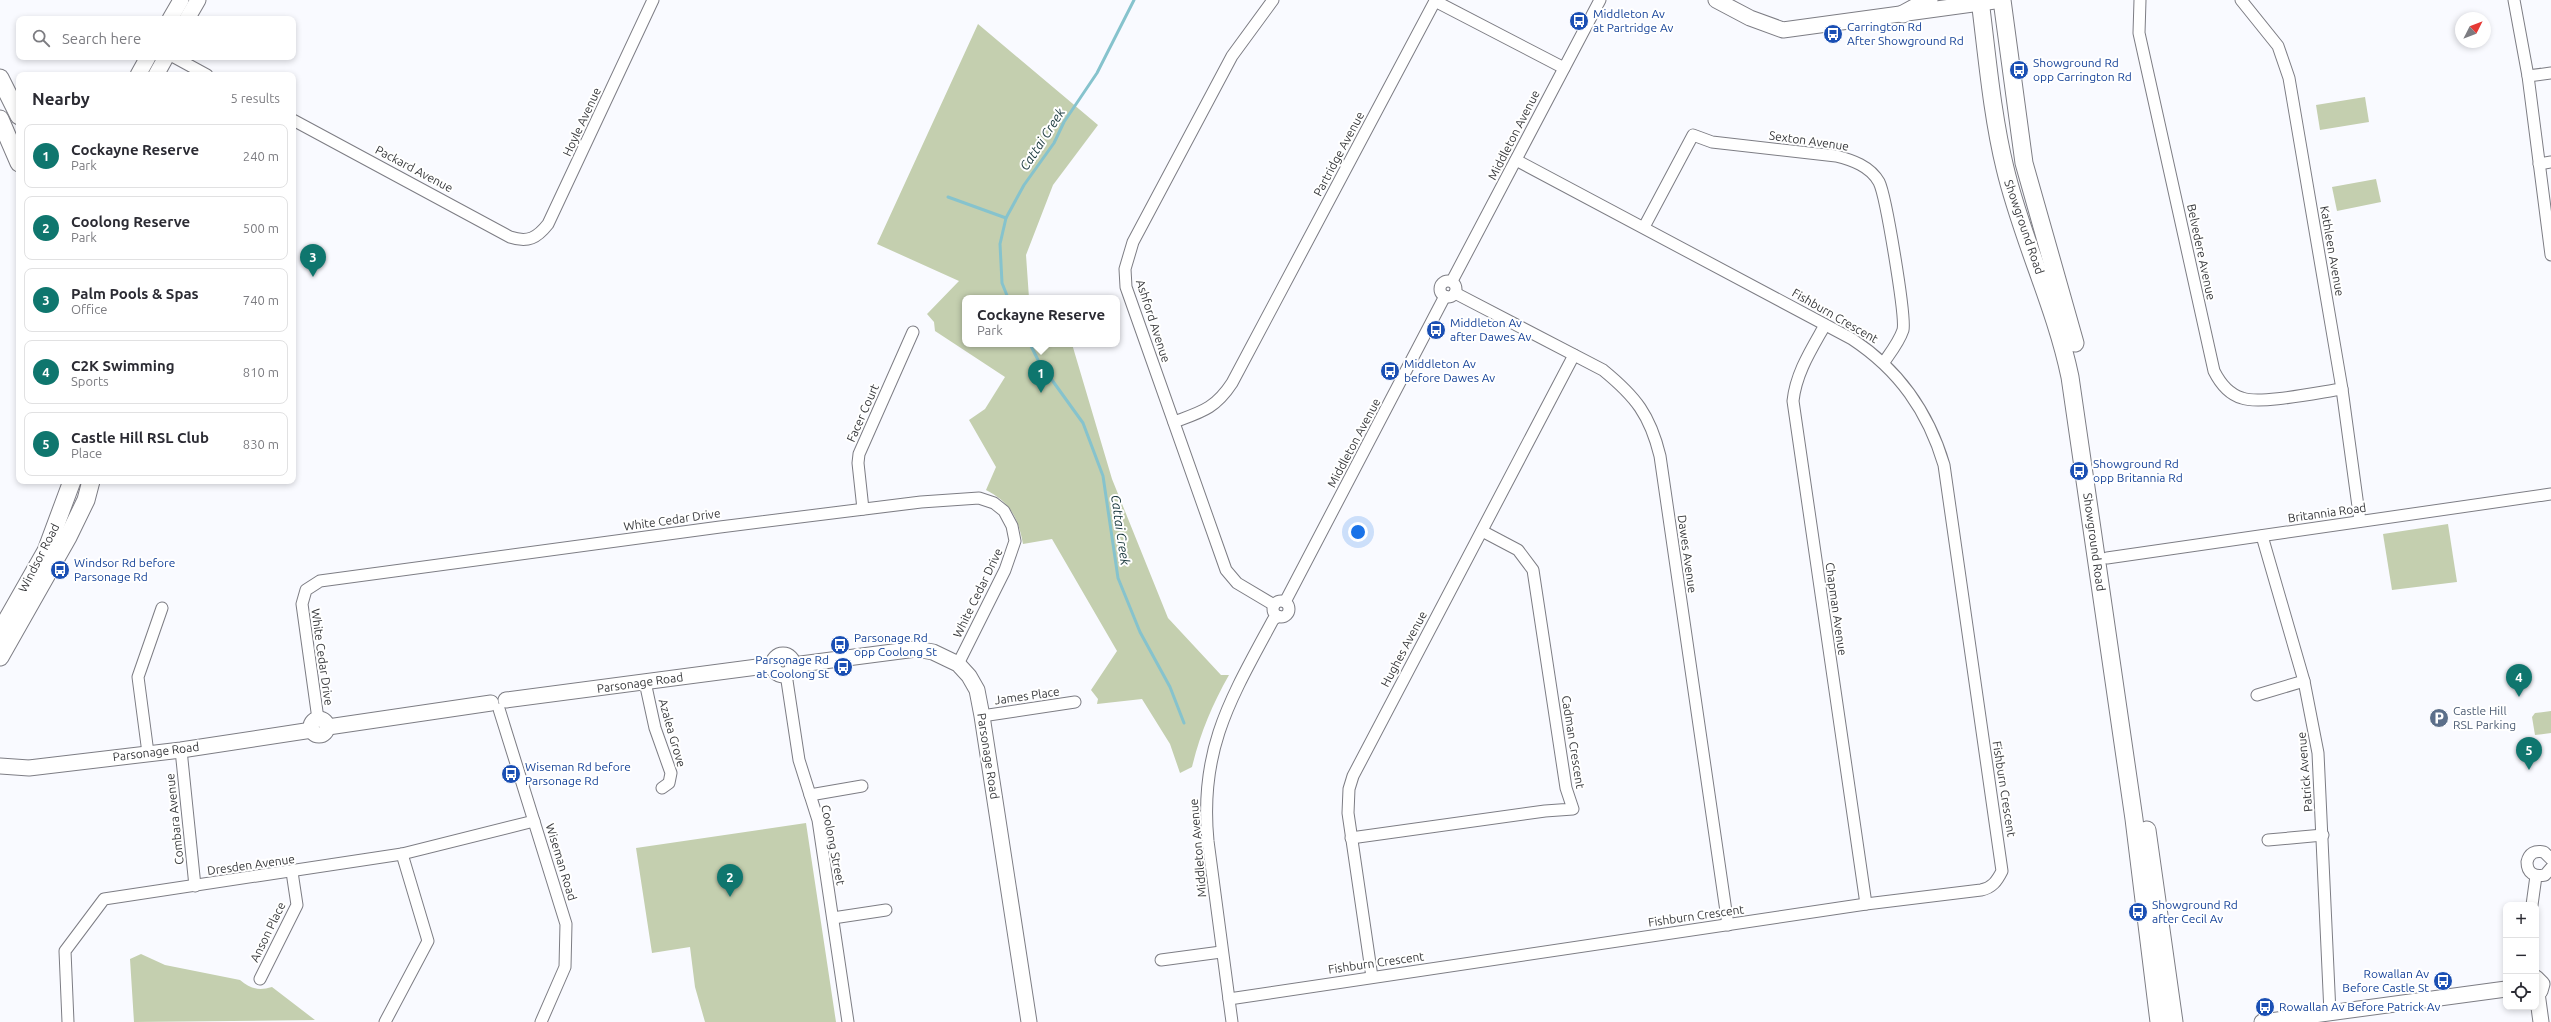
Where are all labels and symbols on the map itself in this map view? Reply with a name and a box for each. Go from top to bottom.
place label: Middleton Av at Partridge Av [1593,7,1674,34]
bus stop icon: Middleton Av at Partridge Av [1568,10,1590,32]
north arrow [2455,12,2491,48]
place label: Carrington Rd After Showground Rd [1847,20,1964,47]
bus stop icon: Carrington Rd After Showground Rd [1822,23,1844,45]
place label: Showground Rd opp Carrington Rd [2033,56,2132,83]
bus stop icon: Showground Rd opp Carrington Rd [2008,59,2030,81]
street label: Hoyle Avenue [560,85,603,158]
street label: Middleton Avenue [1485,88,1542,182]
water label: Cattai Creek [1017,105,1067,173]
street label: Partridge Avenue [1311,109,1366,198]
street label: Sexton Avenue [1768,128,1850,153]
street label: Packard Avenue [373,143,455,194]
street label: Showground Road [2002,178,2047,276]
street label: Belvedere Avenue [2185,203,2218,301]
street label: Kathleen Avenue [2318,205,2347,297]
pin: 3 [300,244,326,277]
street label: Ashford Avenue [1134,278,1173,364]
street label: Fishburn Crescent [1790,286,1881,346]
place label: Middleton Av after Dawes Av [1450,316,1532,343]
bus stop icon: Middleton Av after Dawes Av [1425,319,1447,341]
place label: Middleton Av before Dawes Av [1404,357,1495,384]
pin: 1 [1028,360,1054,393]
bus stop icon: Middleton Av before Dawes Av [1379,360,1401,382]
street label: Facer Court [844,382,881,444]
street label: Middleton Avenue [1325,396,1383,489]
place label: Showground Rd opp Britannia Rd [2093,457,2183,484]
bus stop icon: Showground Rd opp Britannia Rd [2068,460,2090,482]
street label: Showground Road [2081,492,2108,592]
water label: Cattai Creek [1109,494,1133,566]
street label: Britannia Road [2287,501,2367,524]
street label: White Cedar Drive [623,506,721,533]
street label: Dawes Avenue [1676,514,1699,594]
street label: Windsor Road [16,521,61,594]
your location [1348,522,1368,542]
street label: White Cedar Drive [950,546,1005,640]
place label: Windsor Rd before Parsonage Rd [74,556,175,583]
bus stop icon: Windsor Rd before Parsonage Rd [49,559,71,581]
street label: Chapman Avenue [1824,562,1849,656]
street label: White Cedar Drive [309,608,336,706]
street label: Hughes Avenue [1378,609,1429,689]
place label: Parsonage Rd opp Coolong St [854,631,937,658]
bus stop icon: Parsonage Rd opp Coolong St [829,634,851,656]
place label: Parsonage Rd at Coolong St [755,653,829,680]
bus stop icon: Parsonage Rd at Coolong St [832,656,854,678]
pin: 4 [2506,664,2532,697]
street label: Parsonage Road [596,670,684,695]
street label: James Place [993,684,1060,707]
street label: Cadman Crescent [1560,694,1587,790]
street label: Azalea Grove [657,697,688,768]
place label: Castle Hill RSL Parking [2453,704,2516,731]
parking icon: Castle Hill RSL Parking [2428,707,2450,729]
street label: Parsonage Road [975,712,1002,800]
street label: Patrick Avenue [2295,732,2314,813]
pin: 5 [2516,737,2542,770]
street label: Parsonage Road [112,740,200,763]
street label: Fishburn Crescent [1991,740,2019,838]
place label: Wiseman Rd before Parsonage Rd [525,760,631,787]
bus stop icon: Wiseman Rd before Parsonage Rd [500,763,522,785]
street label: Combara Avenue [163,773,186,865]
street label: Middleton Avenue [1187,798,1208,898]
street label: Coolong Street [819,804,848,886]
street label: Wiseman Road [544,822,579,902]
street label: Dresden Avenue [206,852,296,877]
pin: 2 [717,864,743,897]
place label: Showground Rd after Cecil Av [2152,898,2238,925]
street label: Anson Place [247,900,288,964]
bus stop icon: Showground Rd after Cecil Av [2127,901,2149,923]
street label: Fishburn Crescent [1647,902,1745,929]
street label: Fishburn Crescent [1327,949,1425,976]
place label: Rowallan Av Before Castle St [2342,967,2429,994]
bus stop icon: Rowallan Av Before Castle St [2432,970,2454,992]
bus stop icon: Rowallan Av Before Patrick Av [2254,996,2276,1018]
place label: Rowallan Av Before Patrick Av [2279,1000,2440,1013]

